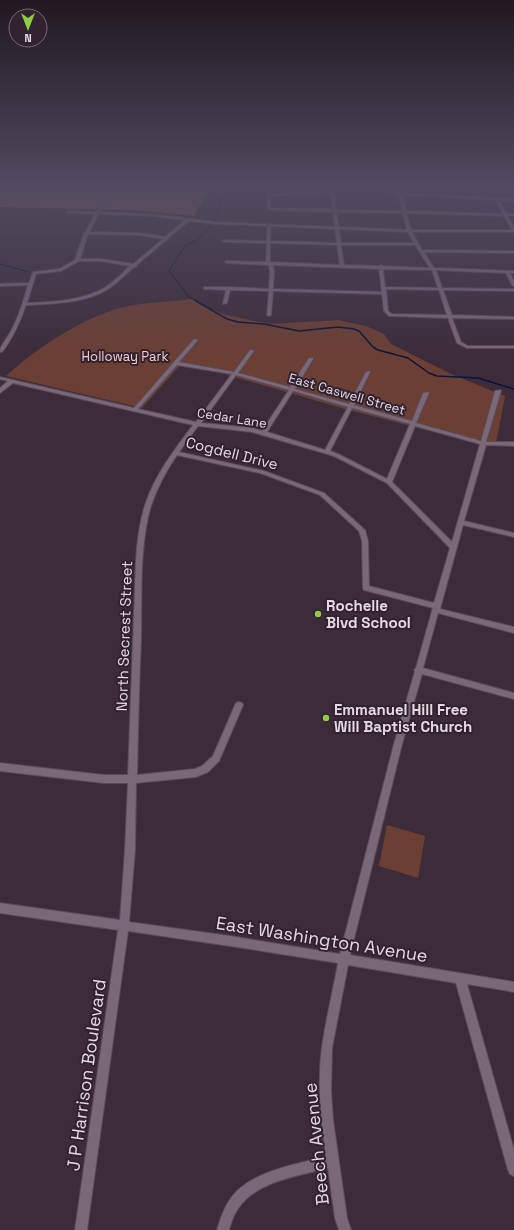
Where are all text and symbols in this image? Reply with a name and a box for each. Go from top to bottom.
north arrow [8,8,48,48]
text: N [24,31,32,45]
park label: Holloway Park [82,348,168,365]
street label: East Caswell Street [287,369,407,419]
street label: Cedar Lane [196,404,268,432]
street label: Cogdell Drive [184,432,280,474]
street label: North Secrest Street [112,560,136,712]
place label: Rochelle Blvd School [326,596,411,632]
marker: Rochelle Blvd School [313,609,323,619]
place label: Emmanuel Hill Free Will Baptist Church [334,700,472,736]
marker: Emmanuel Hill Free Will Baptist Church [321,713,331,723]
street label: East Washington Avenue [215,911,429,967]
street label: J P Harrison Boulevard [61,977,111,1173]
street label: Beech Avenue [298,1082,334,1206]

